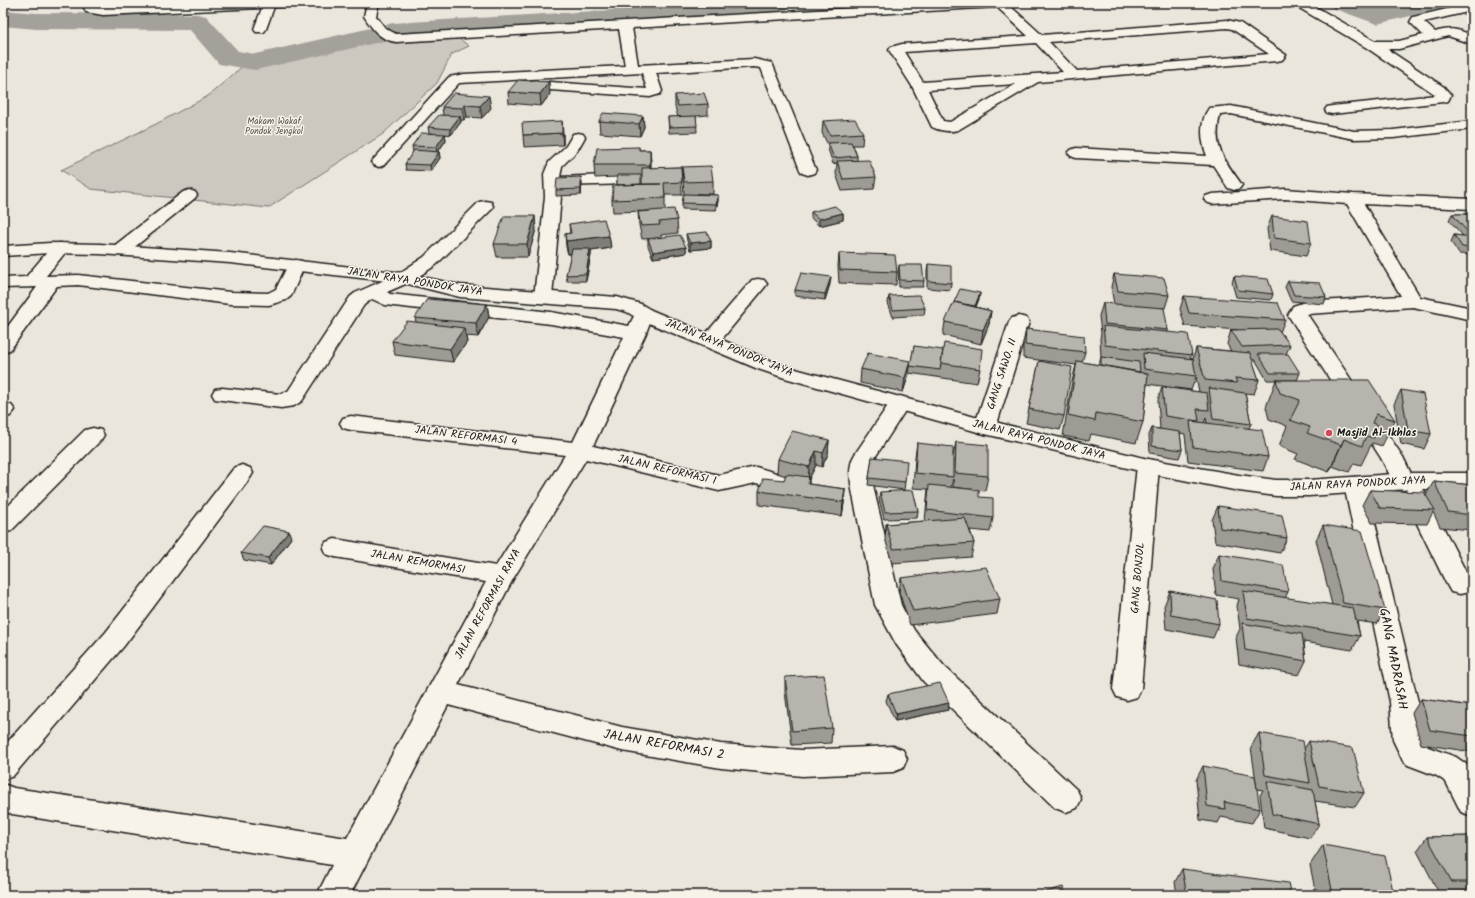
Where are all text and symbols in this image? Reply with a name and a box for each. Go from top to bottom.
park label: Makam Wakaf Pondok Jengkol [245,114,304,139]
street label: JALAN RAYA PONDOK JAYA [346,262,484,302]
street label: JALAN RAYA PONDOK JAYA [662,314,796,382]
street label: GANG SAWO. II [982,336,1022,412]
street label: JALAN RAYA PONDOK JAYA [971,415,1108,465]
street label: JALAN REFORMASI 4 [414,421,518,451]
place label: Masjid Al-Ikhlas [1337,424,1417,442]
marker: Masjid Al-Ikhlas [1324,428,1334,438]
street label: JALAN REFORMASI 1 [616,450,718,490]
street label: JALAN RAYA PONDOK JAYA [1289,471,1427,497]
street label: GANG BONJOL [1126,542,1150,614]
street label: JALAN REMORMASI [369,545,467,579]
street label: JALAN REFORMASI RAYA [450,545,526,662]
street label: GANG MADRASAH [1373,606,1413,712]
street label: JALAN REFORMASI 2 [602,724,726,766]

